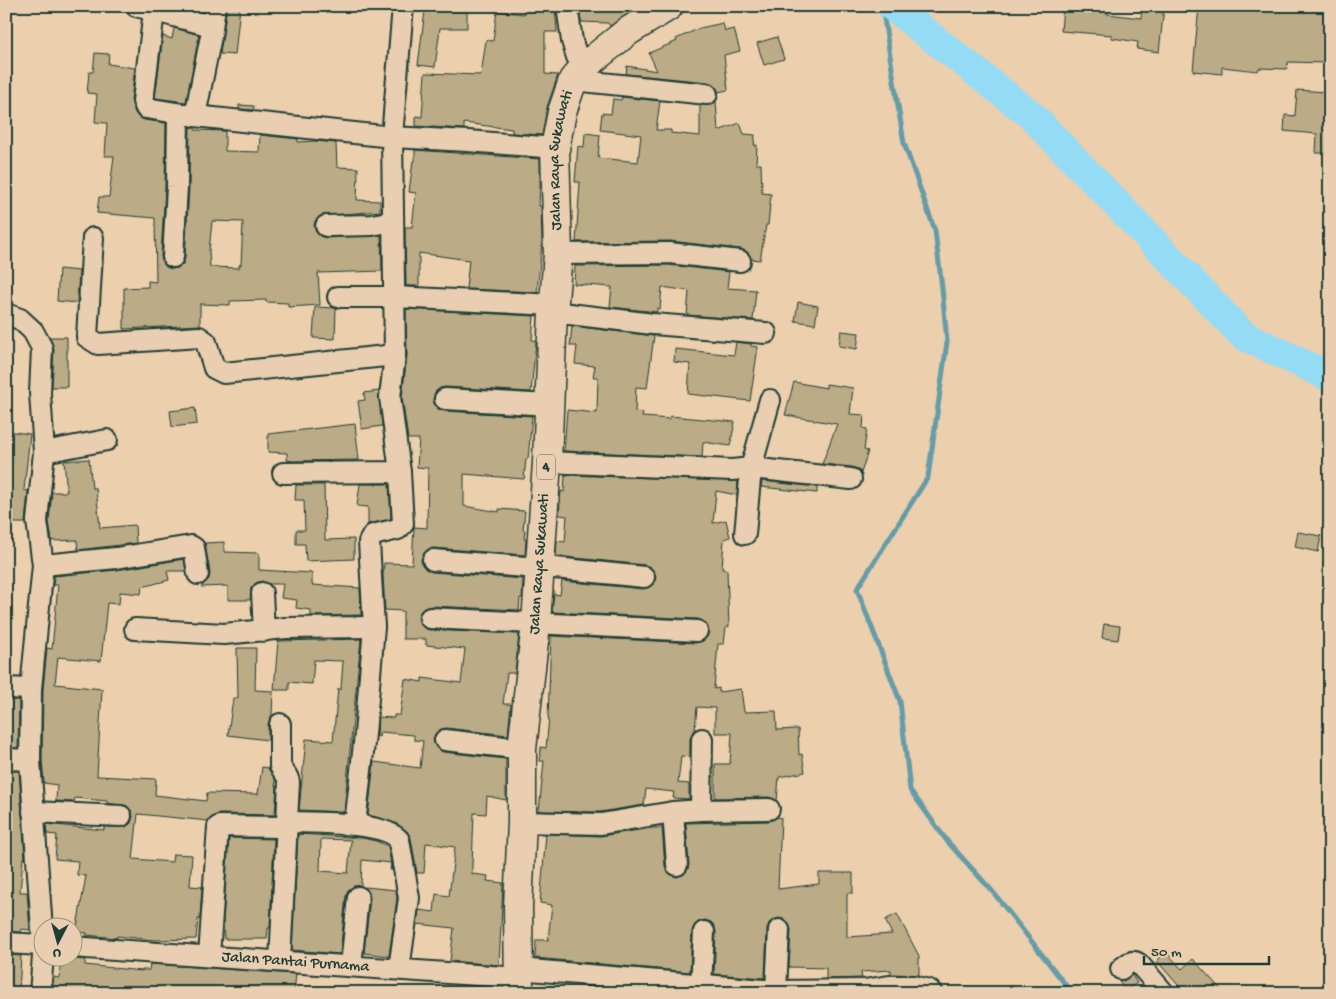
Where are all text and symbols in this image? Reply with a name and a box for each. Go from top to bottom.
street label: Jalan Raya Sukawati [545,88,578,231]
road number: 4 [537,454,555,480]
street label: Jalan Raya Sukawati [525,493,554,636]
north arrow [32,916,82,966]
scale bar [1144,934,1268,966]
text: U [52,944,62,961]
text: 50 m [1151,944,1182,962]
street label: Jalan Pantai Purnama [221,948,371,977]

